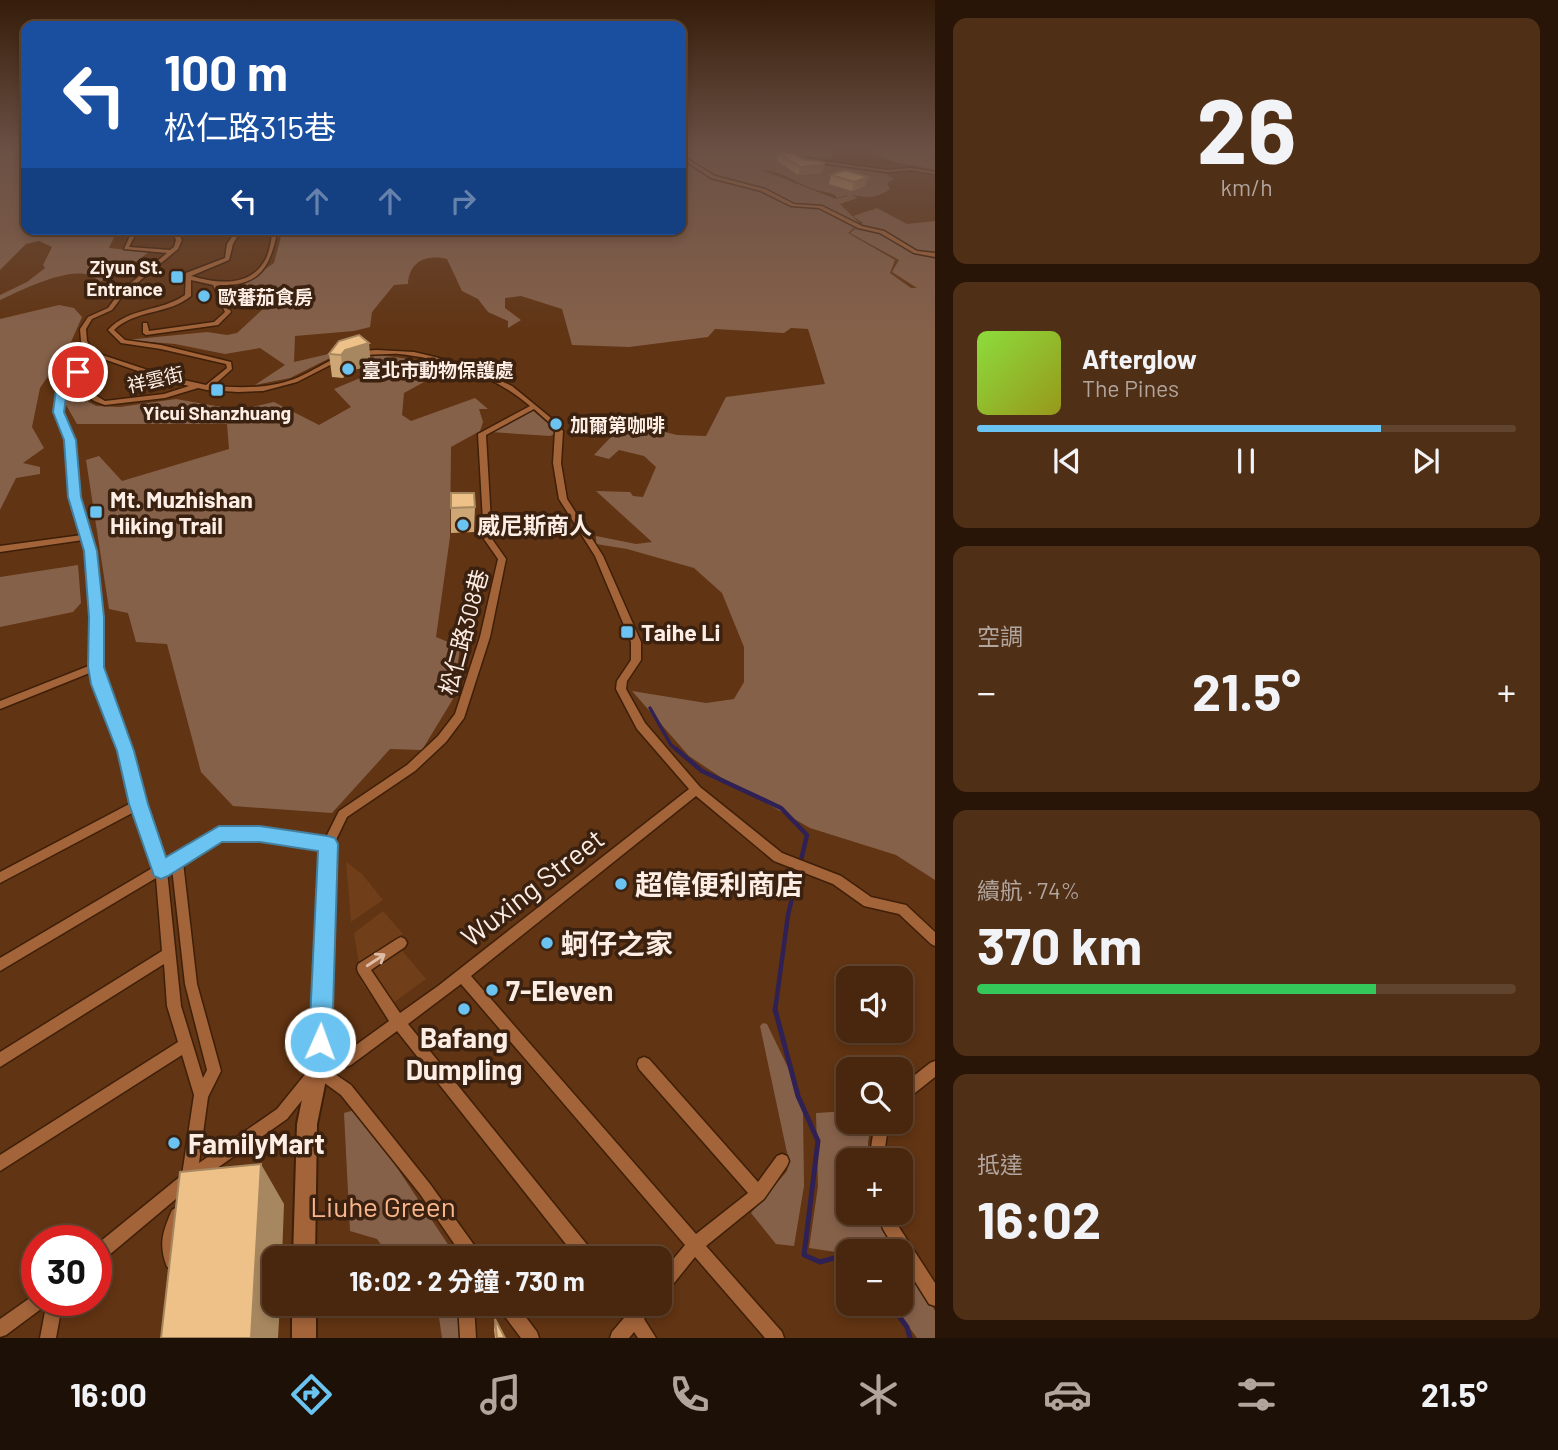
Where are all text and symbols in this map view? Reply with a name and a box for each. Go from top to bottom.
text: 100 m [164,42,288,101]
icon: left [49,49,140,140]
text: 26 [1197,73,1296,182]
text: 松仁路315巷 [164,107,336,145]
text: km/h [1220,173,1273,201]
icon: left [225,182,263,220]
icon: ahead [298,182,336,220]
icon: ahead [371,182,409,220]
icon: right [444,182,482,220]
place label: Ziyun St. Entrance [86,255,163,300]
marker: Ziyun St. Entrance [169,269,185,285]
place label: 歐蕃茄食房 [218,285,313,308]
marker: 歐蕃茄食房 [196,288,212,304]
pin [48,342,108,402]
text: Afterglow [1082,343,1197,374]
icon: arrive [59,353,97,391]
place label: 臺北市動物保護處 [362,358,514,381]
street label: 祥雲街 [125,361,185,397]
marker: 臺北市動物保護處 [340,361,356,377]
text: The Pines [1082,374,1179,402]
marker: Yicui Shanzhuang [209,382,225,398]
place label: Yicui Shanzhuang [143,401,291,424]
place label: 加爾第咖啡 [570,413,665,436]
marker: 加爾第咖啡 [548,416,564,432]
icon: previous [1048,442,1086,480]
icon: pause [1227,442,1265,480]
icon: next [1407,442,1445,480]
place label: Mt. Muzhishan Hiking Trail [110,485,253,539]
marker: Mt. Muzhishan Hiking Trail [88,504,104,520]
place label: 威尼斯商人 [477,511,592,539]
marker: 威尼斯商人 [455,517,471,533]
street label: 松仁路308巷 [433,566,493,698]
place label: Taihe Li [641,618,720,646]
text: 空調 [977,622,1023,650]
marker: Taihe Li [619,624,635,640]
text: 21.5° [1192,659,1301,721]
text: − [977,668,996,714]
text: + [1497,668,1516,714]
street label: Wuxing Street [454,821,610,953]
place label: 超偉便利商店 [635,867,803,901]
marker: 超偉便利商店 [613,876,629,892]
text: 續航 · 74% [977,876,1080,904]
text: 370 km [977,913,1142,975]
place label: 蚵仔之家 [561,926,673,960]
marker: 蚵仔之家 [539,935,555,951]
one-way arrow [365,952,385,966]
map controls [836,966,913,1316]
button: sound [836,966,913,1043]
place label: 7-Eleven [506,973,613,1007]
marker: 7-Eleven [484,982,500,998]
marker: Bafang Dumpling [456,1001,472,1017]
position arrow [283,1005,357,1079]
place label: Bafang Dumpling [406,1020,522,1086]
button: search [836,1057,913,1134]
place label: FamilyMart [188,1126,325,1160]
marker: FamilyMart [166,1135,182,1151]
button: + [836,1148,913,1225]
text: 抵達 [977,1150,1023,1178]
text: 16:02 [977,1187,1101,1249]
park label: Liuhe Green [310,1189,456,1223]
speed limit sign: 30 [21,1225,112,1316]
button: − [836,1239,913,1316]
text: 16:02 · 2 分鐘 · 730 m [349,1265,585,1296]
icon: directions [287,1370,336,1419]
icon: music [476,1370,525,1419]
icon: phone [665,1370,714,1419]
icon: climate [854,1370,903,1419]
icon: car [1043,1370,1092,1419]
icon: filters [1232,1370,1281,1419]
text: 16:00 [70,1375,147,1413]
text: 21.5° [1421,1375,1488,1413]

